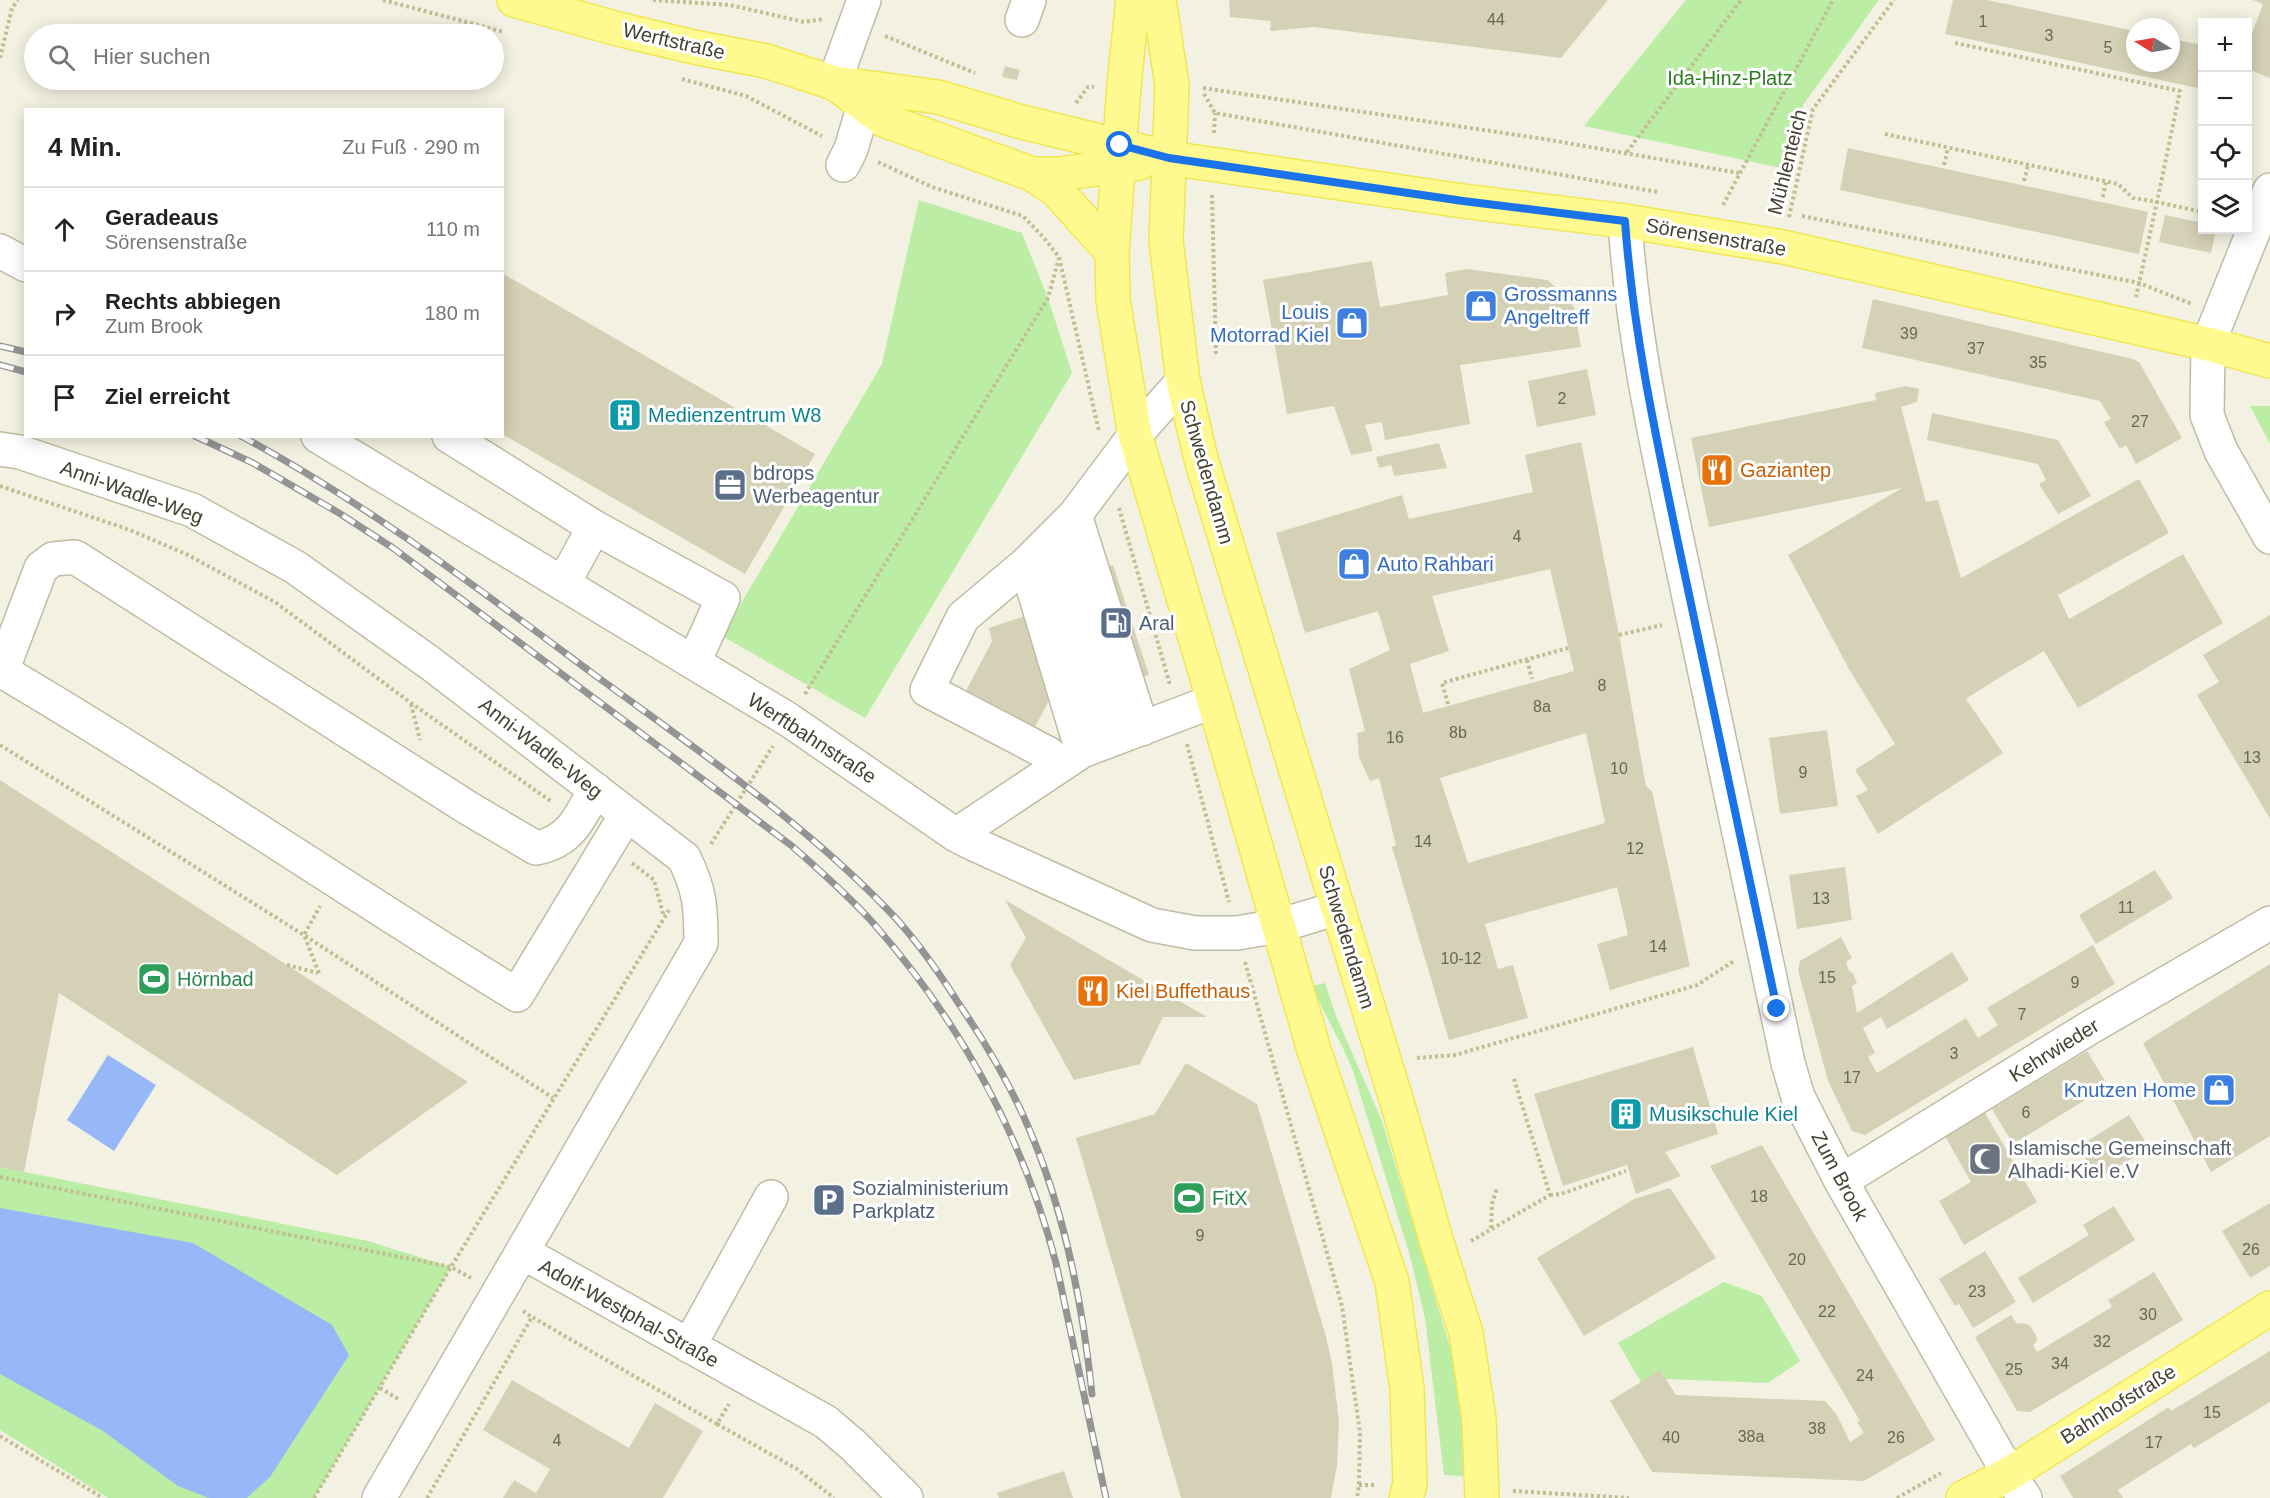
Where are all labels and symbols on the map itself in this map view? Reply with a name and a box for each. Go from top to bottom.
house number: 44 [1487,11,1505,28]
house number: 1 [1979,13,1988,30]
north arrow [2126,18,2180,72]
street label: Werftstraße [621,19,727,63]
house number: 3 [2045,27,2054,44]
house number: 5 [2104,39,2113,56]
park label: Ida-Hinz-Platz [1667,67,1793,89]
street label: Mühlenteich [1763,107,1811,217]
route start [1106,131,1132,157]
street label: Sörensenstraße [1644,214,1788,260]
place label: Grossmanns Angeltreff [1504,283,1617,328]
shop icon: Grossmanns Angeltreff [1463,288,1499,324]
place label: Louis Motorrad Kiel [1210,301,1329,346]
shop icon: Louis Motorrad Kiel [1334,305,1370,341]
house number: 39 [1900,325,1918,342]
house number: 37 [1967,340,1985,357]
house number: 35 [2029,354,2047,371]
house number: 2 [1558,390,1567,407]
building icon: Medienzentrum W8 [607,397,643,433]
street label: Schwedendamm [1176,397,1238,547]
place label: Medienzentrum W8 [648,404,821,426]
house number: 27 [2131,413,2149,430]
restaurant icon: Gaziantep [1699,452,1735,488]
street label: Anni-Wadle-Weg [58,456,206,528]
place label: Gaziantep [1740,459,1831,481]
place label: bdrops Werbeagentur [753,462,880,507]
office icon: bdrops Werbeagentur [712,467,748,503]
house number: 4 [1513,528,1522,545]
shop icon: Auto Rahbari [1336,546,1372,582]
place label: Auto Rahbari [1377,553,1494,575]
fuel station icon: Aral [1098,605,1134,641]
place label: Aral [1139,612,1175,634]
house number: 8 [1598,677,1607,694]
street label: Werftbahnstraße [744,688,880,788]
street label: Anni-Wadle-Weg [475,693,607,803]
house number: 8a [1533,698,1551,715]
house number: 8b [1449,724,1467,741]
house number: 16 [1386,729,1404,746]
house number: 13 [2243,749,2261,766]
house number: 10 [1610,760,1628,777]
house number: 9 [1799,764,1808,781]
house number: 14 [1414,833,1432,850]
house number: 12 [1626,840,1644,857]
street label: Schwedendamm [1315,863,1379,1011]
house number: 13 [1812,890,1830,907]
house number: 11 [2118,899,2134,916]
house number: 14 [1649,938,1667,955]
house number: 10-12 [1441,950,1482,967]
sports icon: Hörnbad [136,961,172,997]
place label: Hörnbad [177,968,254,990]
house number: 15 [1818,969,1836,986]
restaurant icon: Kiel Buffethaus [1075,973,1111,1009]
house number: 9 [2071,974,2080,991]
place label: Kiel Buffethaus [1116,980,1250,1002]
route end [1763,995,1789,1021]
house number: 7 [2018,1006,2027,1023]
street label: Kehrwieder [2005,1014,2103,1086]
house number: 3 [1950,1045,1959,1062]
house number: 17 [1843,1069,1861,1086]
shop icon: Knutzen Home [2201,1072,2237,1108]
place label: Knutzen Home [2064,1079,2196,1101]
building icon: Musikschule Kiel [1608,1096,1644,1132]
place label: Musikschule Kiel [1649,1103,1798,1125]
house number: 6 [2022,1104,2031,1121]
street label: Zum Brook [1807,1128,1873,1225]
place label: Islamische Gemeinschaft Alhadi-Kiel e.V [2008,1137,2232,1182]
mosque icon: Islamische Gemeinschaft Alhadi-Kiel e.V [1967,1141,2003,1177]
place label: Sozialministerium Parkplatz [852,1177,1009,1222]
sports icon: FitX [1171,1180,1207,1216]
parking icon: Sozialministerium Parkplatz [811,1182,847,1218]
place label: FitX [1212,1187,1248,1209]
house number: 18 [1750,1188,1768,1205]
house number: 9 [1196,1227,1205,1244]
house number: 26 [2242,1241,2260,1258]
house number: 20 [1788,1251,1806,1268]
street label: Adolf-Westphal-Straße [535,1254,723,1372]
house number: 23 [1968,1283,1986,1300]
house number: 22 [1818,1303,1836,1320]
house number: 30 [2139,1306,2157,1323]
house number: 32 [2093,1333,2111,1350]
house number: 34 [2051,1355,2069,1372]
street label: Bahnhofstraße [2057,1360,2179,1448]
house number: 25 [2005,1361,2023,1378]
house number: 24 [1856,1367,1874,1384]
house number: 15 [2203,1404,2221,1421]
house number: 38 [1808,1420,1826,1437]
house number: 38a [1738,1428,1764,1445]
house number: 40 [1662,1429,1680,1446]
house number: 26 [1887,1429,1905,1446]
house number: 4 [553,1432,562,1449]
house number: 17 [2145,1434,2163,1451]

